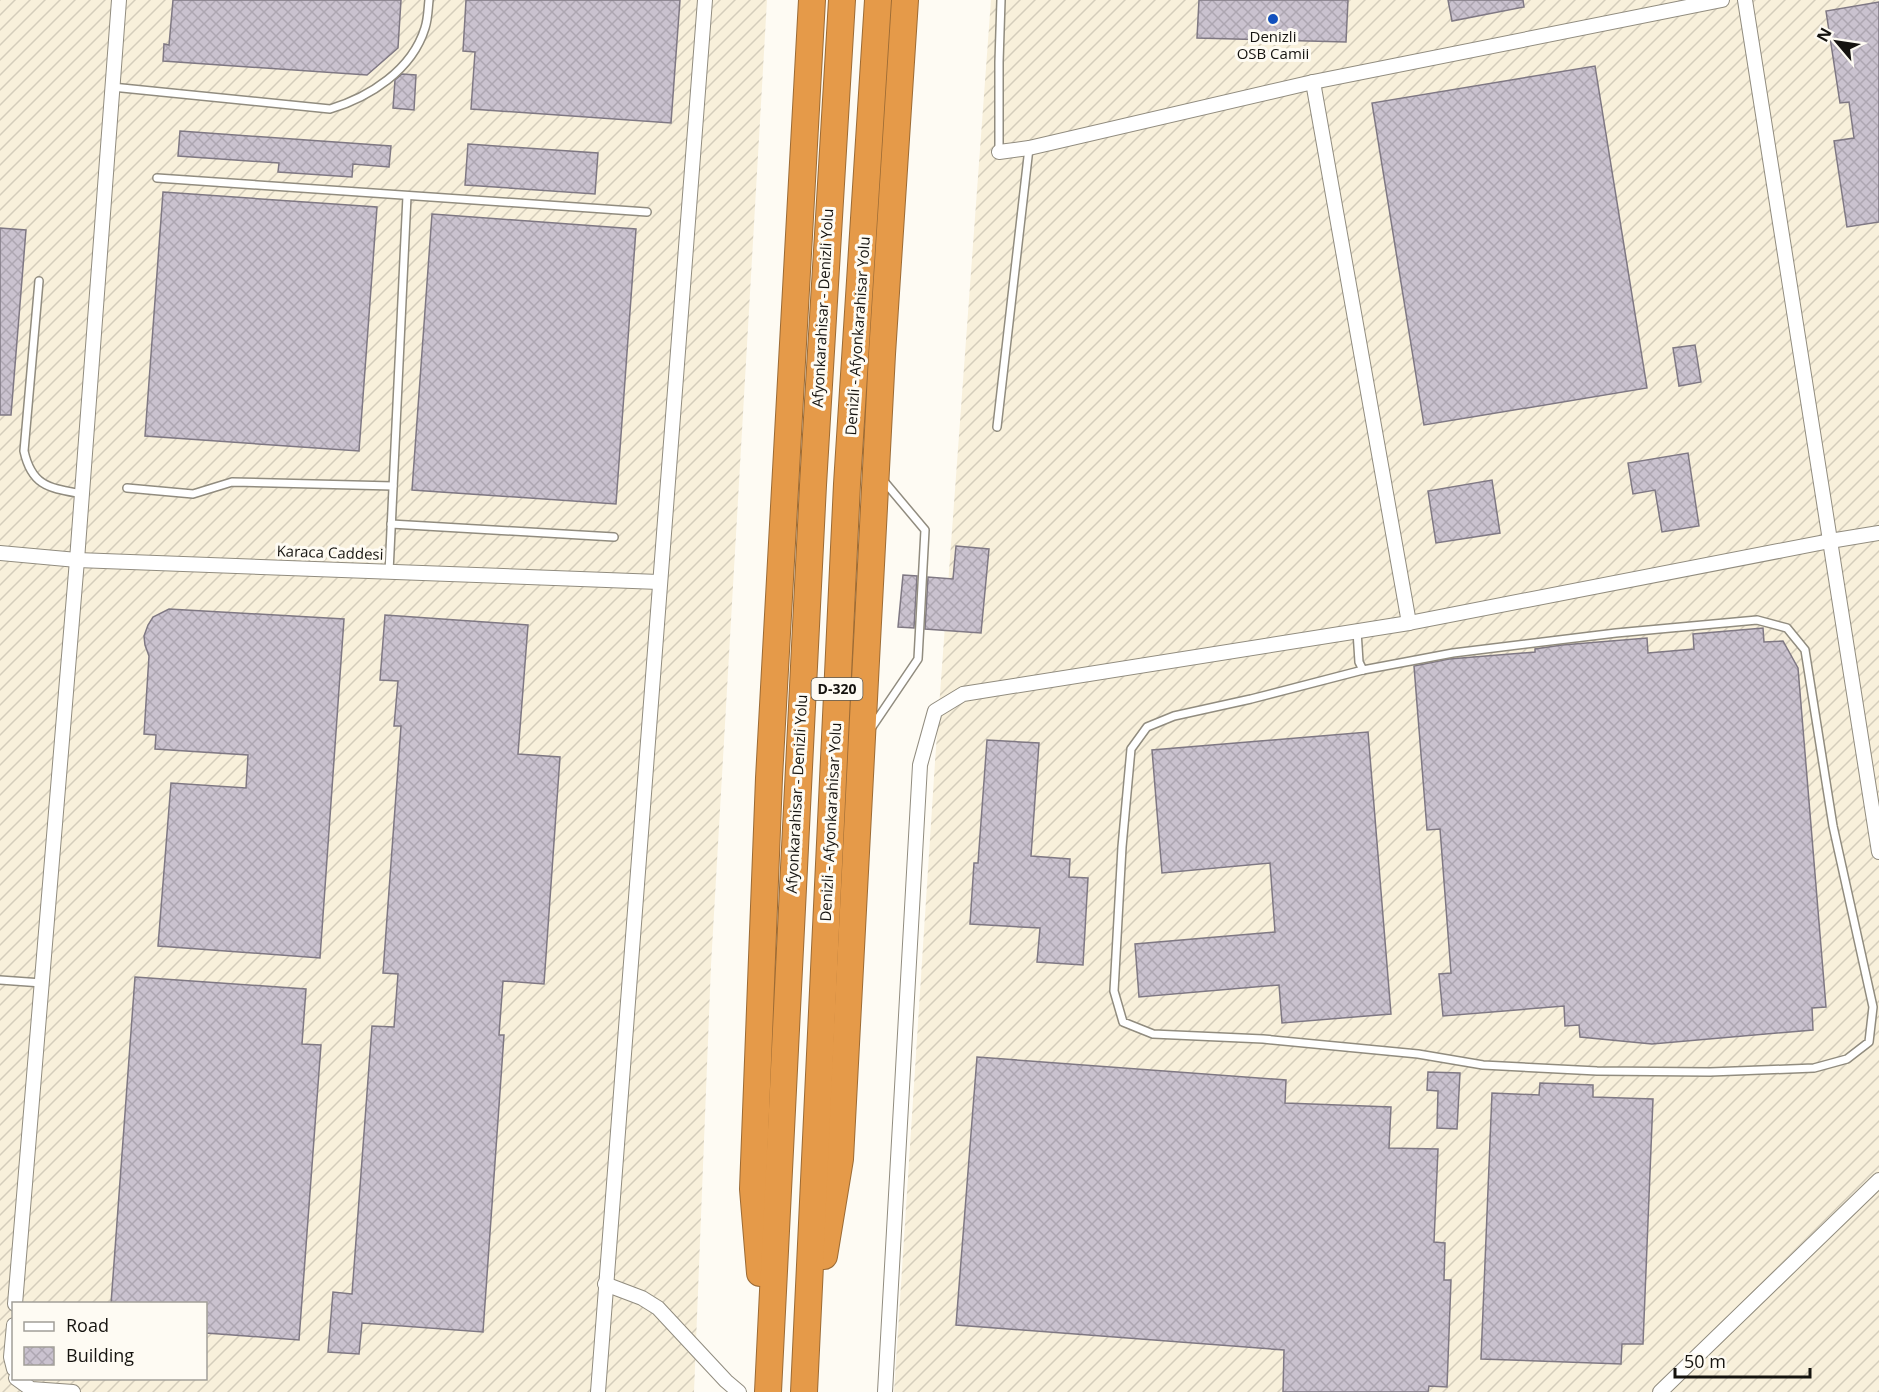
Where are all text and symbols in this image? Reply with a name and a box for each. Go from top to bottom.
marker: Denizli OSB Camii [1266,12,1280,26]
north arrow [1807,12,1867,72]
text: N [1811,24,1837,46]
place label: Denizli OSB Camii [1237,26,1309,63]
street label: Afyonkarahisar - Denizli Yolu [807,208,837,408]
street label: Denizli - Afyonkarahisar Yolu [840,236,874,436]
street label: Karaca Caddesi [276,540,384,564]
road number: D-320 [812,678,862,700]
street label: Afyonkarahisar - Denizli Yolu [781,694,811,894]
street label: Denizli - Afyonkarahisar Yolu [815,722,845,922]
legend [12,1302,207,1380]
text: Road [66,1313,109,1337]
scale bar [1675,1341,1810,1379]
text: Building [66,1343,134,1367]
text: 50 m [1684,1349,1726,1373]

